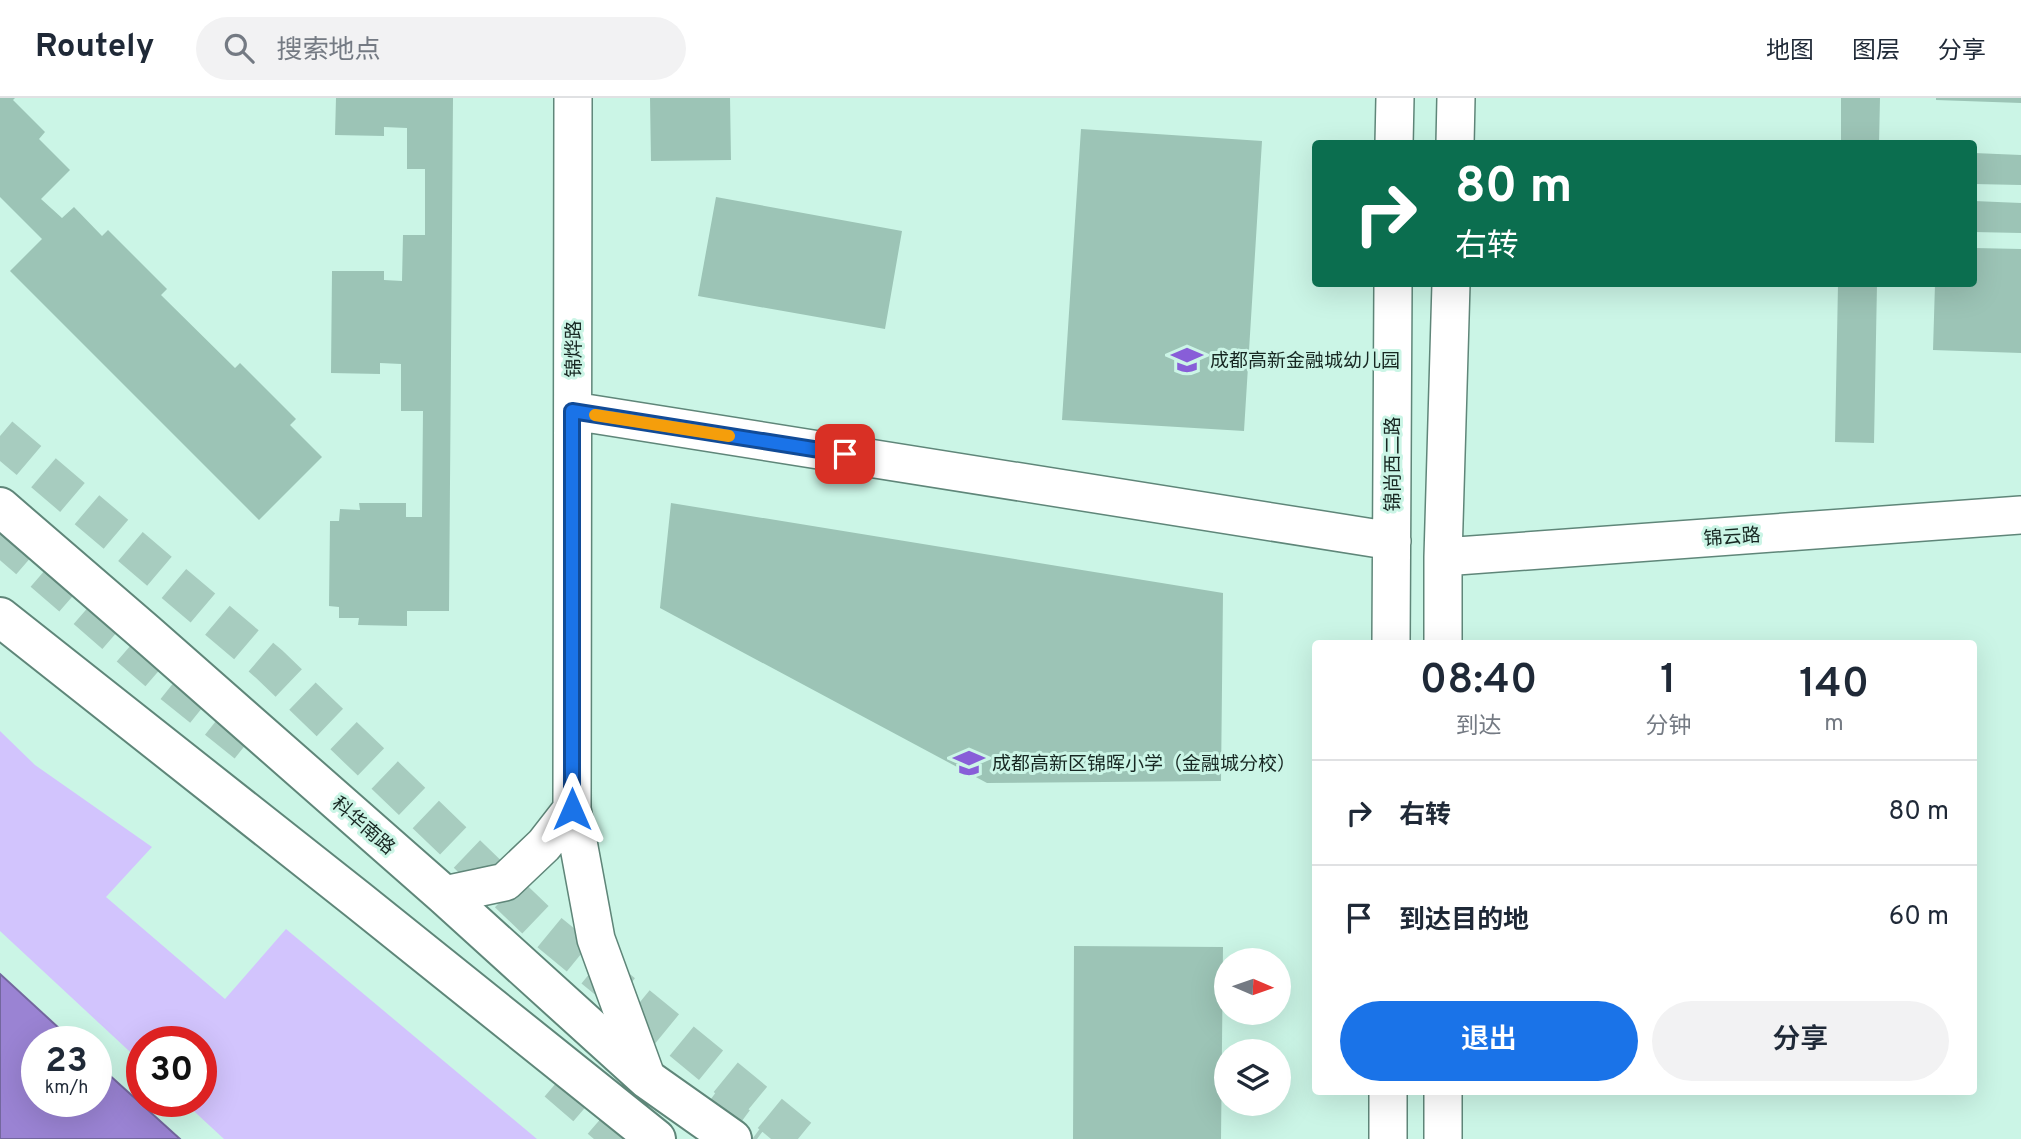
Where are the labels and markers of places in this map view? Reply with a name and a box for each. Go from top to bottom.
school or university icon: 成都高新金融城幼儿园 [1170,343,1204,377]
place label: 成都高新金融城幼儿园 [1210,350,1400,374]
pin [815,424,875,484]
school or university icon: 成都高新区锦晖小学（金融城分校） [952,746,986,780]
place label: 成都高新区锦晖小学（金融城分校） [992,753,1296,777]

